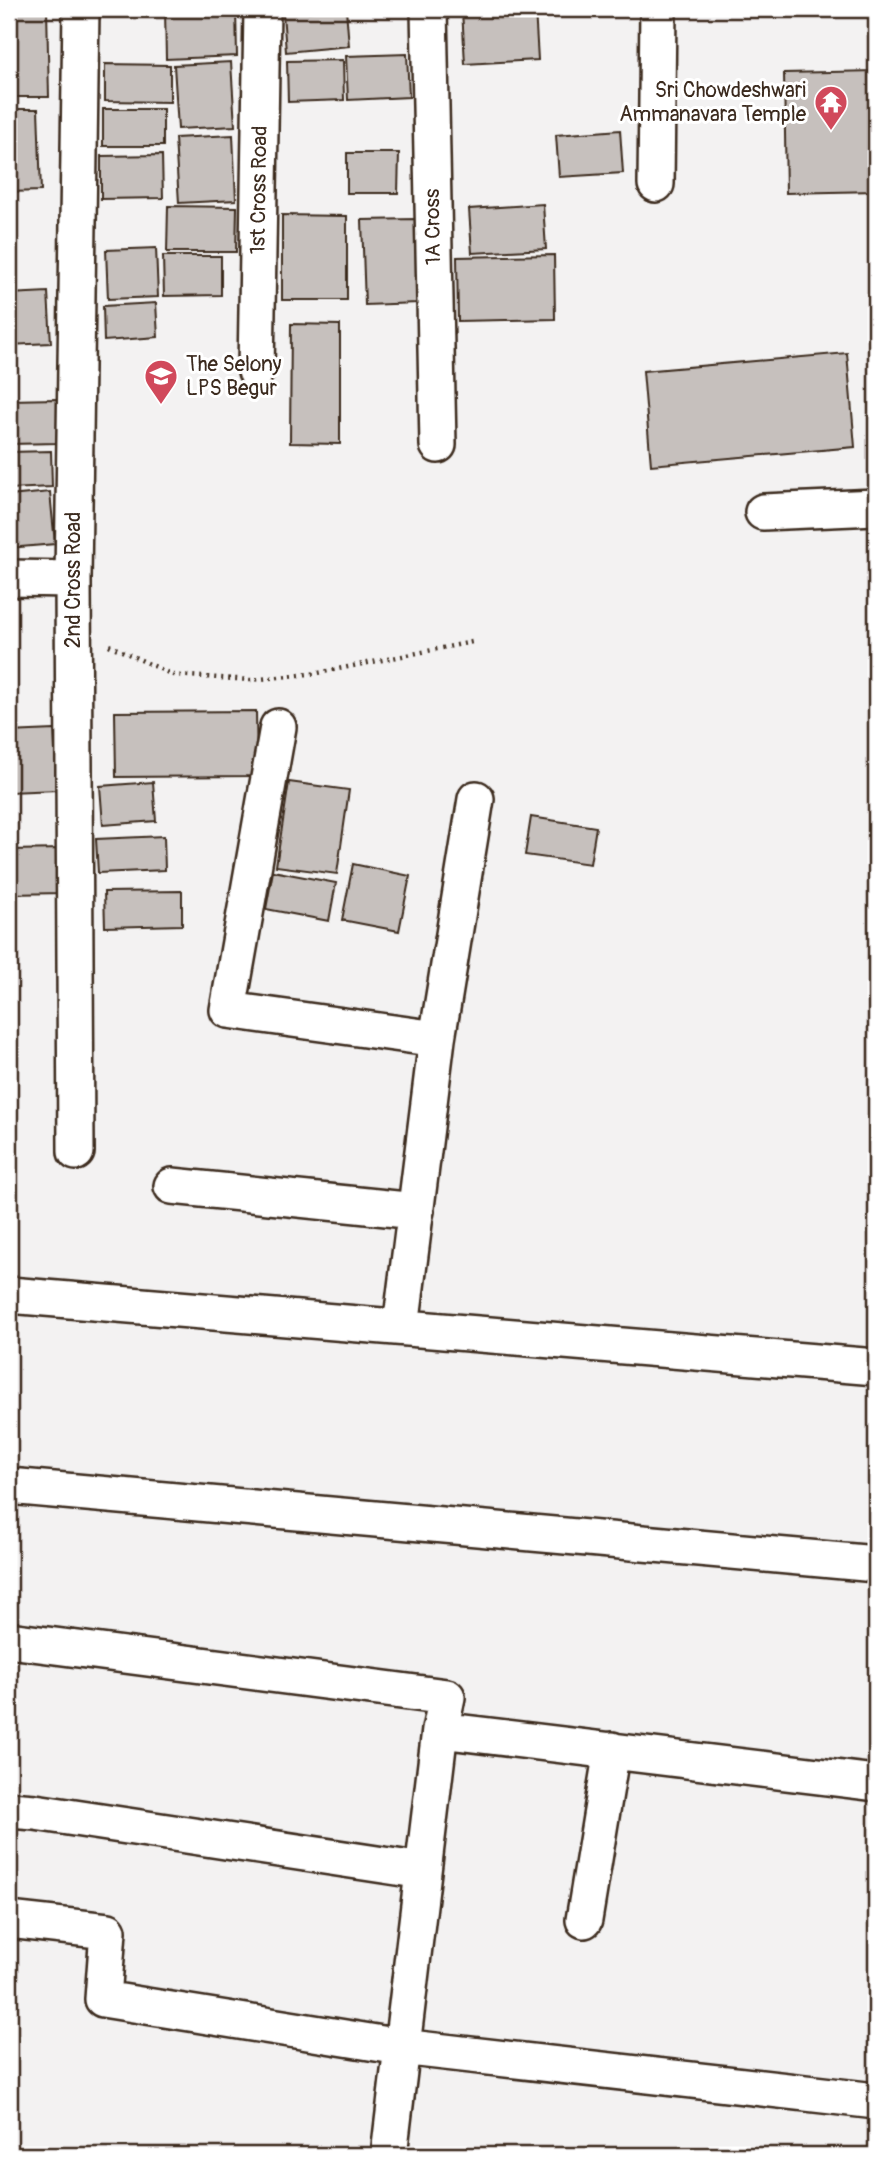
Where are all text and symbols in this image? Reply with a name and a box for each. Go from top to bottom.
place label: Sri Chowdeshwari Ammanavara Temple [619,77,807,128]
temple icon: Sri Chowdeshwari Ammanavara Temple [812,83,850,132]
street label: 1st Cross Road [244,125,274,255]
street label: 1A Cross [419,188,447,265]
place label: The Selony LPS Begur [186,351,282,402]
school or university icon: The Selony LPS Begur [142,357,180,406]
street label: 2nd Cross Road [60,512,87,648]

